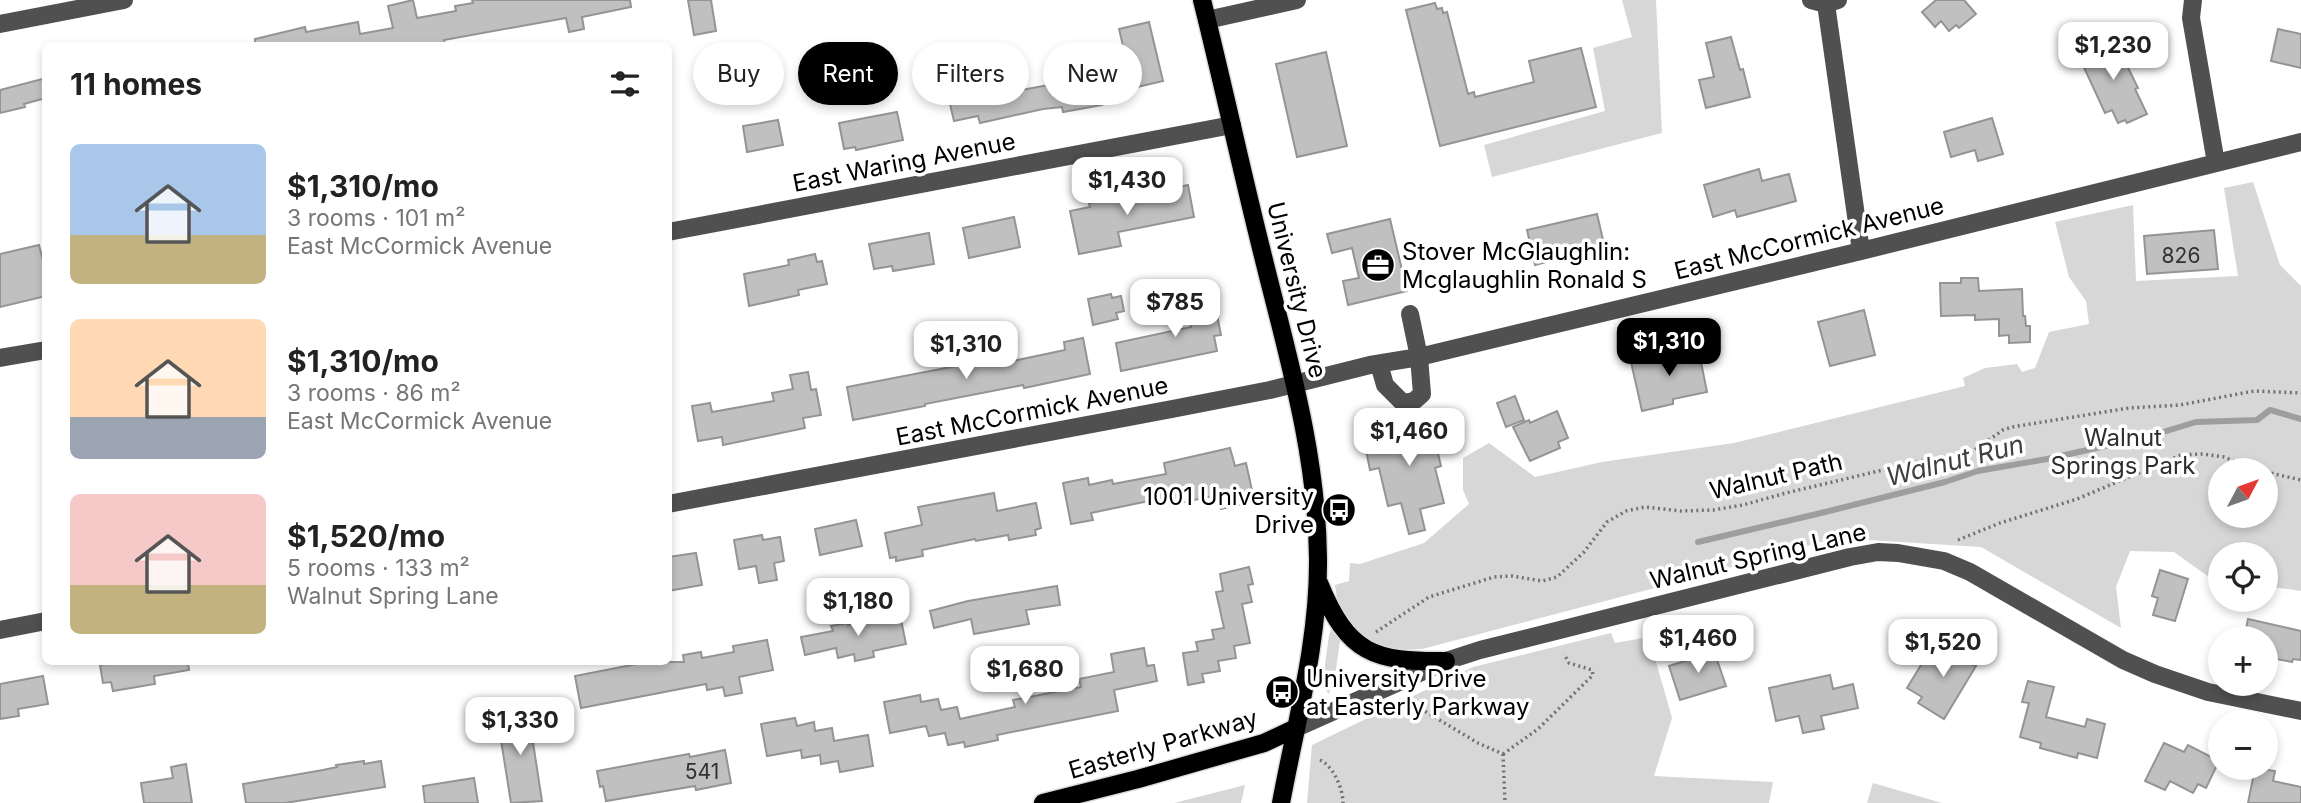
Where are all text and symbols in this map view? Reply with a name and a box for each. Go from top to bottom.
pin: $1,230 [2056,22,2170,82]
text: $1,230 [2074,31,2152,59]
chip: Buy [693,42,784,105]
chip: Rent [798,42,898,105]
chip: Filters [912,42,1029,105]
chip: New [1043,42,1142,105]
icon: filters [606,65,644,103]
text: 11 homes [70,66,202,102]
street label: East Waring Avenue [790,126,1018,198]
pin: $1,430 [1070,158,1184,217]
text: $1,430 [1088,166,1166,194]
text: $1,310/mo [287,168,439,204]
icon: home [126,172,210,256]
street label: East McCormick Avenue [1671,190,1947,286]
street label: University Drive [1261,199,1333,381]
text: 3 rooms · 101 m² [287,204,465,232]
text: East McCormick Avenue [287,232,552,260]
place label: Stover McGlaughlin: Mcglaughlin Ronald S [1402,237,1647,294]
house number: 826 [2162,243,2200,268]
office icon: Stover McGlaughlin: Mcglaughlin Ronald S [1359,246,1397,284]
pin: $785 [1134,280,1216,339]
text: $785 [1146,288,1204,316]
pin: $1,310 [1612,318,1726,378]
pin: $1,310 [909,322,1023,381]
text: $1,310 [1633,327,1705,355]
text: $1,310 [930,330,1002,358]
text: $1,310/mo [287,343,439,379]
icon: home [126,347,210,431]
street label: East McCormick Avenue [893,370,1171,452]
text: 3 rooms · 86 m² [287,379,461,407]
text: East McCormick Avenue [287,407,552,435]
pin: $1,460 [1352,408,1466,468]
text: $1,460 [1370,417,1448,445]
park label: Walnut Springs Park [2050,423,2196,480]
water label: Walnut Run [1883,428,2027,492]
street label: Walnut Path [1707,447,1845,505]
north arrow [2208,458,2278,528]
map controls [2208,458,2278,780]
place label: 1001 University Drive [1143,482,1314,539]
bus stop icon: 1001 University Drive [1320,491,1358,529]
street label: Walnut Spring Lane [1647,517,1869,595]
text: $1,520/mo [287,518,445,554]
icon: home [126,522,210,606]
button: locate [2208,542,2278,612]
text: 5 rooms · 133 m² [287,554,470,582]
pin: $1,180 [801,578,915,638]
text: Walnut Spring Lane [287,582,499,610]
text: $1,180 [823,587,893,615]
pin: $1,460 [1641,616,1755,675]
pin: $1,520 [1886,620,2000,679]
text: $1,460 [1659,624,1737,652]
button: + [2208,626,2278,696]
text: $1,520 [1904,628,1982,656]
pin: $1,680 [968,646,1082,706]
text: $1,680 [986,655,1064,683]
place label: University Drive at Easterly Parkway [1306,664,1529,721]
bus stop icon: University Drive at Easterly Parkway [1263,673,1301,711]
pin: $1,330 [463,698,577,757]
street label: Easterly Parkway [1065,703,1261,785]
text: $1,330 [481,706,559,734]
button: − [2208,710,2278,780]
house number: 541 [685,759,719,784]

